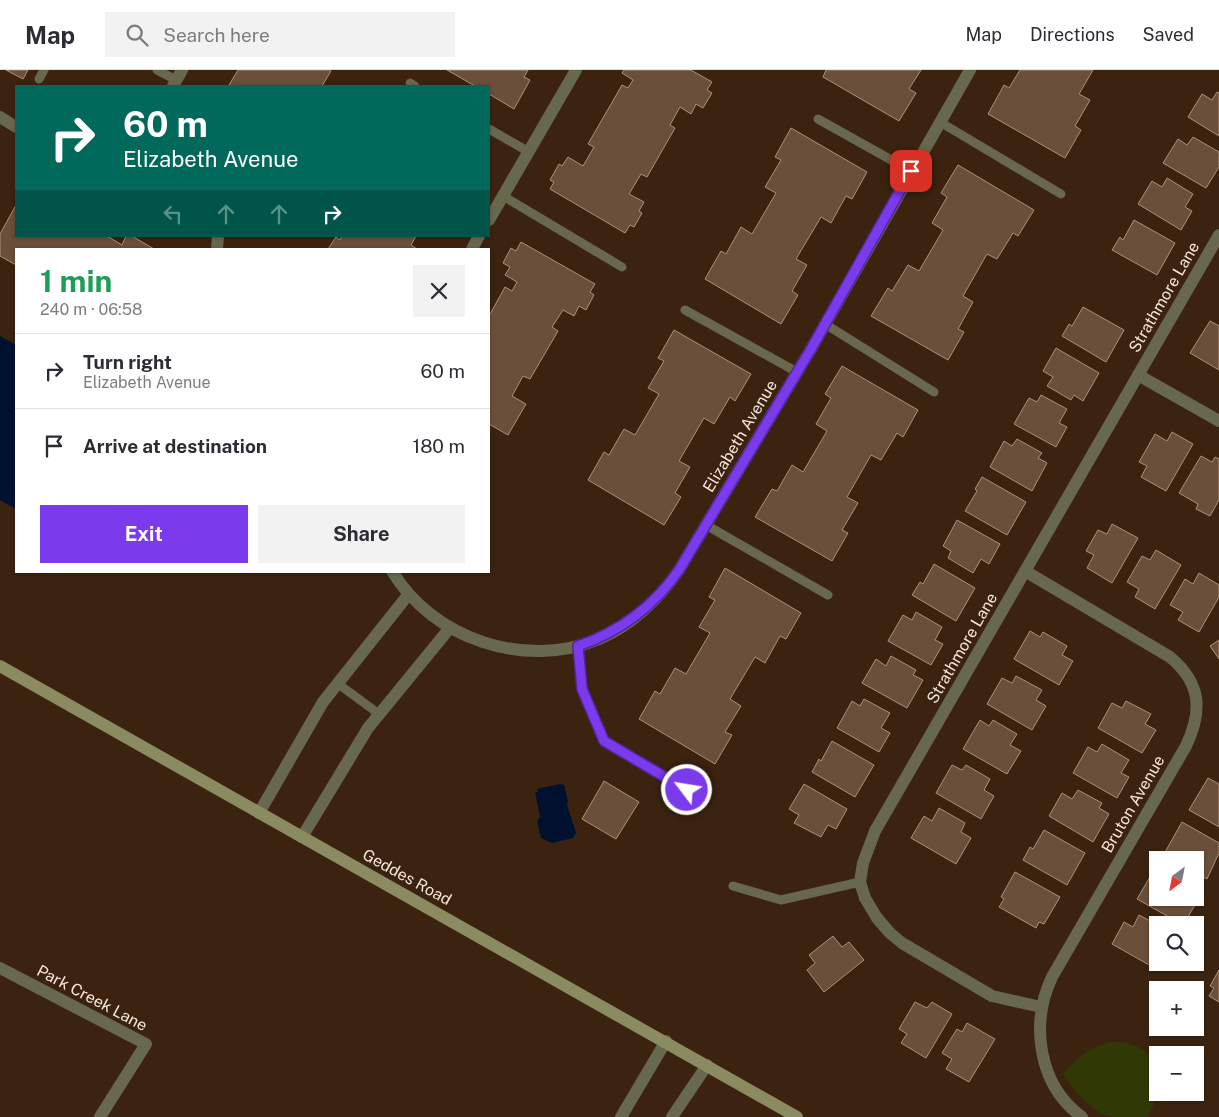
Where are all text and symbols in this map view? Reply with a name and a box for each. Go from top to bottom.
search box [105,12,455,57]
text: Map [25,21,75,49]
icon: search [123,21,151,49]
text: Search here [163,24,270,46]
text: Map [965,24,1002,45]
text: Directions [1030,24,1115,45]
text: Saved [1143,24,1194,45]
text: 60 m [123,104,208,145]
icon: right [40,105,105,170]
text: Elizabeth Avenue [123,146,298,172]
pin [890,150,932,192]
icon: arrive [897,157,925,185]
icon: left [159,200,187,228]
icon: ahead [212,200,240,228]
icon: ahead [265,200,293,228]
icon: right [318,200,346,228]
street label: Strathmore Lane [1125,238,1203,356]
text: 1 min [40,263,112,299]
button: close [413,265,465,317]
text: 240 m · 06:58 [40,300,142,319]
text: Turn right [83,351,172,373]
icon: right [40,357,68,385]
text: 60 m [421,360,465,382]
text: Elizabeth Avenue [83,373,211,392]
street label: Elizabeth Avenue [699,376,781,496]
icon: arrive [40,432,68,460]
text: Arrive at destination [83,435,267,457]
text: 180 m [412,435,465,457]
button: Exit [40,505,248,563]
button: Share [258,505,465,563]
street label: Strathmore Lane [923,589,1001,707]
street label: Bruton Avenue [1097,752,1169,856]
position arrow [660,763,712,815]
street label: Geddes Road [359,845,455,909]
north arrow [1149,851,1204,906]
map controls [1149,851,1204,1101]
button: search [1149,916,1204,971]
street label: Park Creek Lane [34,961,150,1035]
button: + [1149,981,1204,1036]
button: − [1149,1046,1204,1101]

